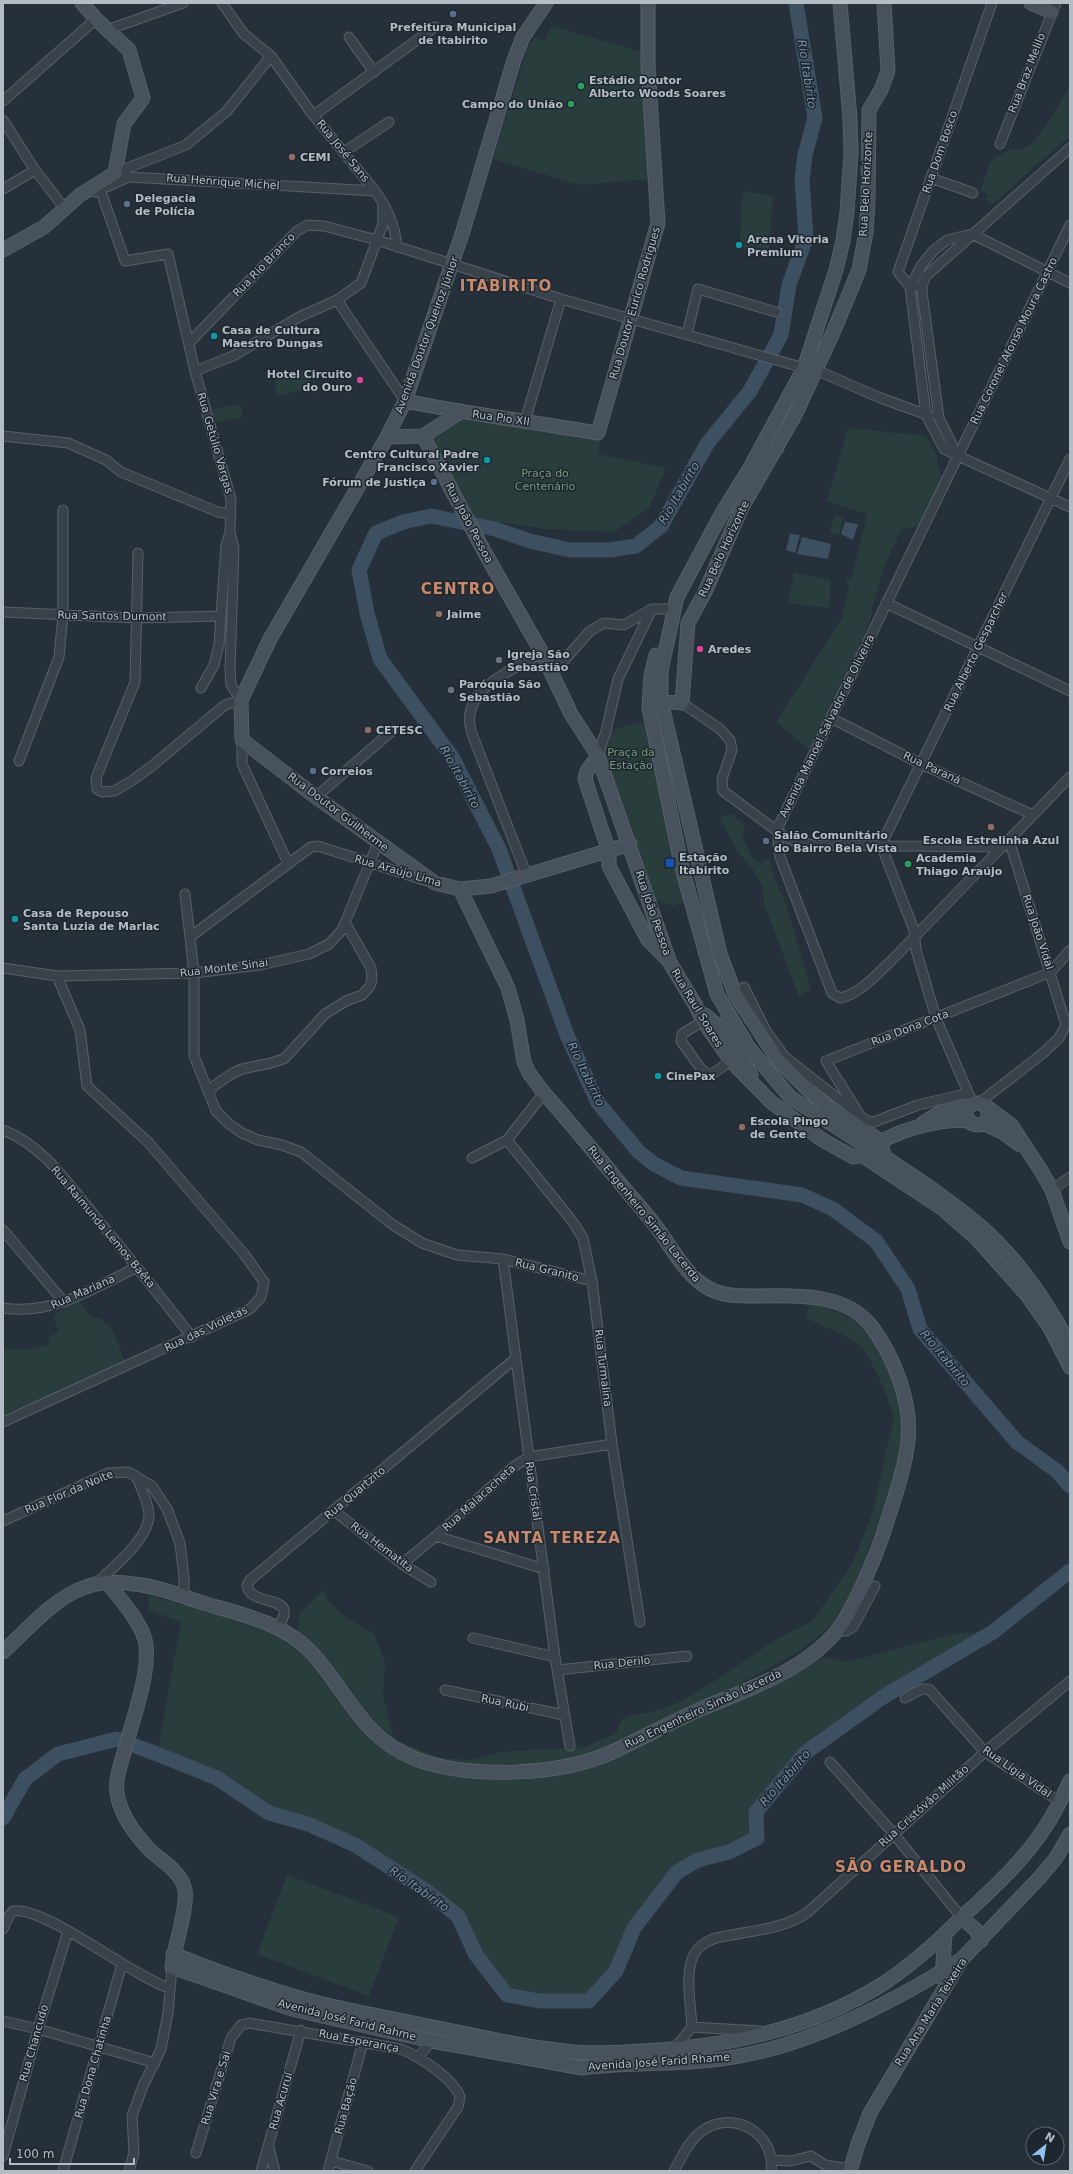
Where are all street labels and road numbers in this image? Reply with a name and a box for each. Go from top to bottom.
street label: Rua Braz Melilo [1006,31,1048,115]
street label: Rua Dom Bosco [920,109,960,195]
street label: Rua José Sans [314,117,372,185]
street label: Rua Belo Horizonte [857,131,875,237]
street label: Rua Henrique Michel [166,172,280,192]
street label: Rua Doutor Eurico Rodrigues [607,225,663,381]
street label: Rua Rio Branco [230,230,298,300]
street label: Avenida Doutor Queiroz Júnior [393,254,462,415]
street label: Rua Coronel Afonso Moura Castro [968,255,1060,427]
street label: Rua Getúlio Vargas [194,391,236,495]
street label: Rua Pio XII [471,408,531,428]
street label: Rua João Pessoa [442,481,496,565]
street label: Rua Belo Horizonte [696,498,752,599]
street label: Rua Alberto Gesparcher [941,590,1011,714]
street label: Rua Santos Dumont [57,609,168,623]
street label: Avenida Manoel Salvador de Oliveira [777,632,877,820]
street label: Rua Paraná [901,749,963,787]
street label: Rua Doutor Guilherme [285,770,391,854]
street label: Rua Araújo Lima [353,852,443,890]
street label: Rua João Pessoa [632,869,674,957]
street label: Rua João Vidal [1020,893,1056,971]
street label: Rua Monte Sinai [179,956,269,980]
street label: Rua Raul Soares [668,966,726,1050]
street label: Rua Dona Cota [869,1007,951,1049]
street label: Rua Engenheiro Simão Lacerda [585,1143,703,1285]
street label: Rua Raimunda Lemos Baêta [48,1163,158,1291]
street label: Rua Granito [514,1256,580,1284]
street label: Rua Mariana [49,1272,117,1312]
street label: Rua das Violetas [162,1303,250,1355]
street label: Rua Turmalina [592,1328,614,1408]
street label: Rua Cristal [522,1461,544,1521]
street label: Rua Malacacheta [440,1462,518,1534]
street label: Rua Quartzito [322,1464,388,1522]
street label: Rua Flor da Noite [23,1467,115,1517]
street label: Rua Hematita [348,1519,416,1575]
street label: Rua Derilo [593,1654,651,1672]
street label: Rua Engenheiro Simão Lacerda [622,1667,784,1751]
street label: Rua Rubi [480,1692,530,1714]
street label: Rua Lígia Vidal [980,1743,1054,1801]
street label: Rua Cristóvão Militão [876,1762,972,1850]
street label: Rua Ana Maria Teixeira [892,1956,970,2068]
street label: Avenida José Farid Rahme [276,1997,418,2044]
street label: Rua Chancudo [17,2003,51,2083]
street label: Rua Dona Chatinha [72,2014,114,2120]
street label: Rua Esperança [318,2027,400,2055]
street label: Rua Vira e Sai [199,2050,233,2126]
street label: Avenida José Farid Rhame [588,2051,731,2073]
street label: Rua Acuruí [267,2070,296,2131]
street label: Rua Bação [332,2076,360,2136]

